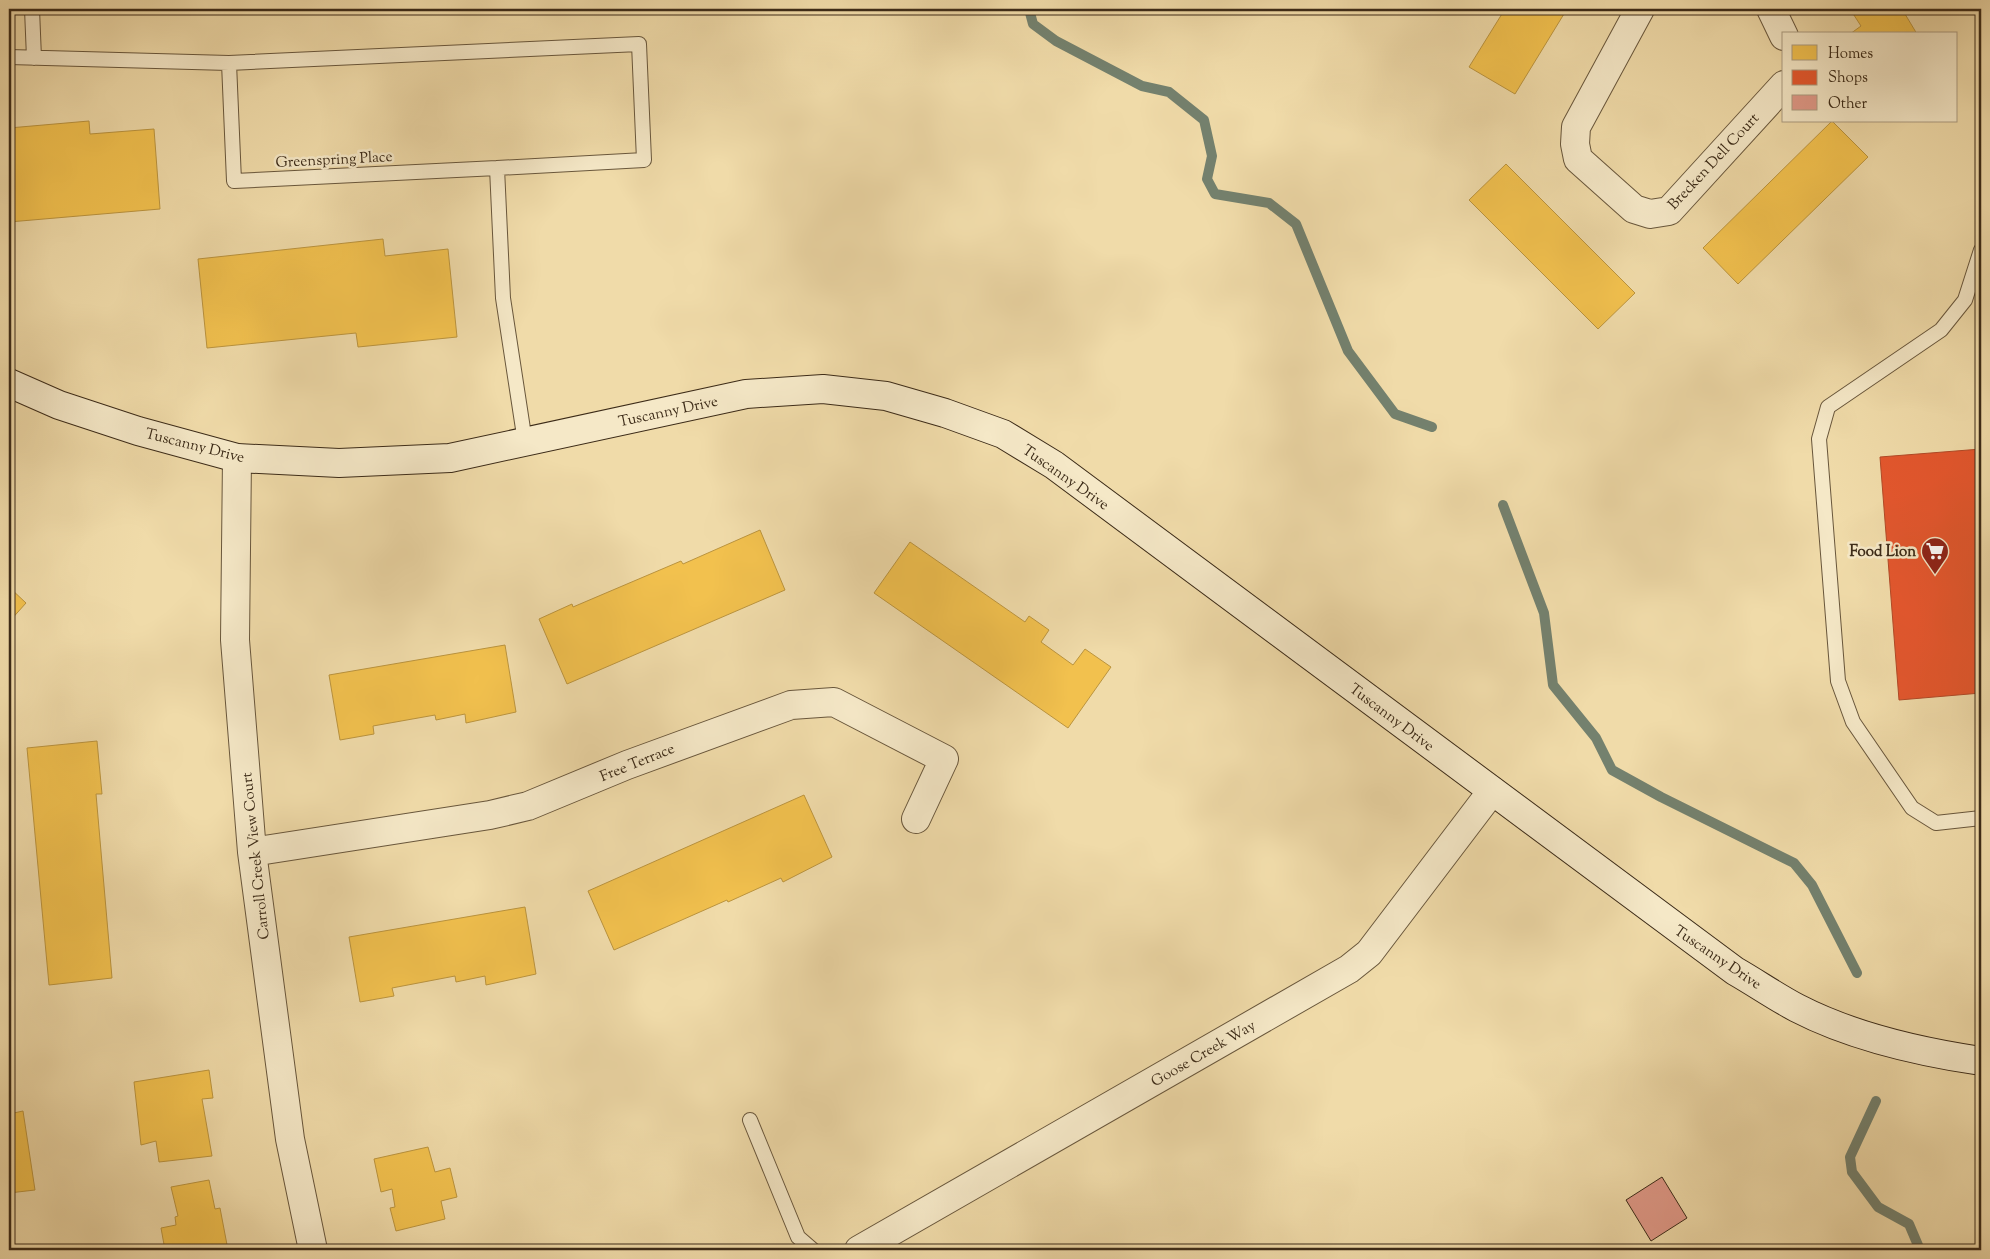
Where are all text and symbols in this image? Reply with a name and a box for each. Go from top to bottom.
legend [1782,32,1958,122]
text: Homes [1828,44,1873,65]
text: Shops [1828,68,1868,89]
text: Other [1828,94,1868,115]
street label: Brecken Dell Court [1664,109,1765,215]
street label: Greenspring Place [275,147,393,174]
street label: Tuscanny Drive [616,392,720,433]
street label: Tuscanny Drive [143,424,246,469]
street label: Tuscanny Drive [1018,441,1113,516]
supermarket icon: Food Lion [1920,536,1950,575]
place label: Food Lion [1850,542,1916,563]
street label: Tuscanny Drive [1344,679,1438,757]
street label: Free Terrace [597,739,678,788]
street label: Carroll Creek View Court [237,771,276,941]
street label: Tuscanny Drive [1669,921,1765,995]
street label: Goose Creek Way [1148,1016,1260,1093]

